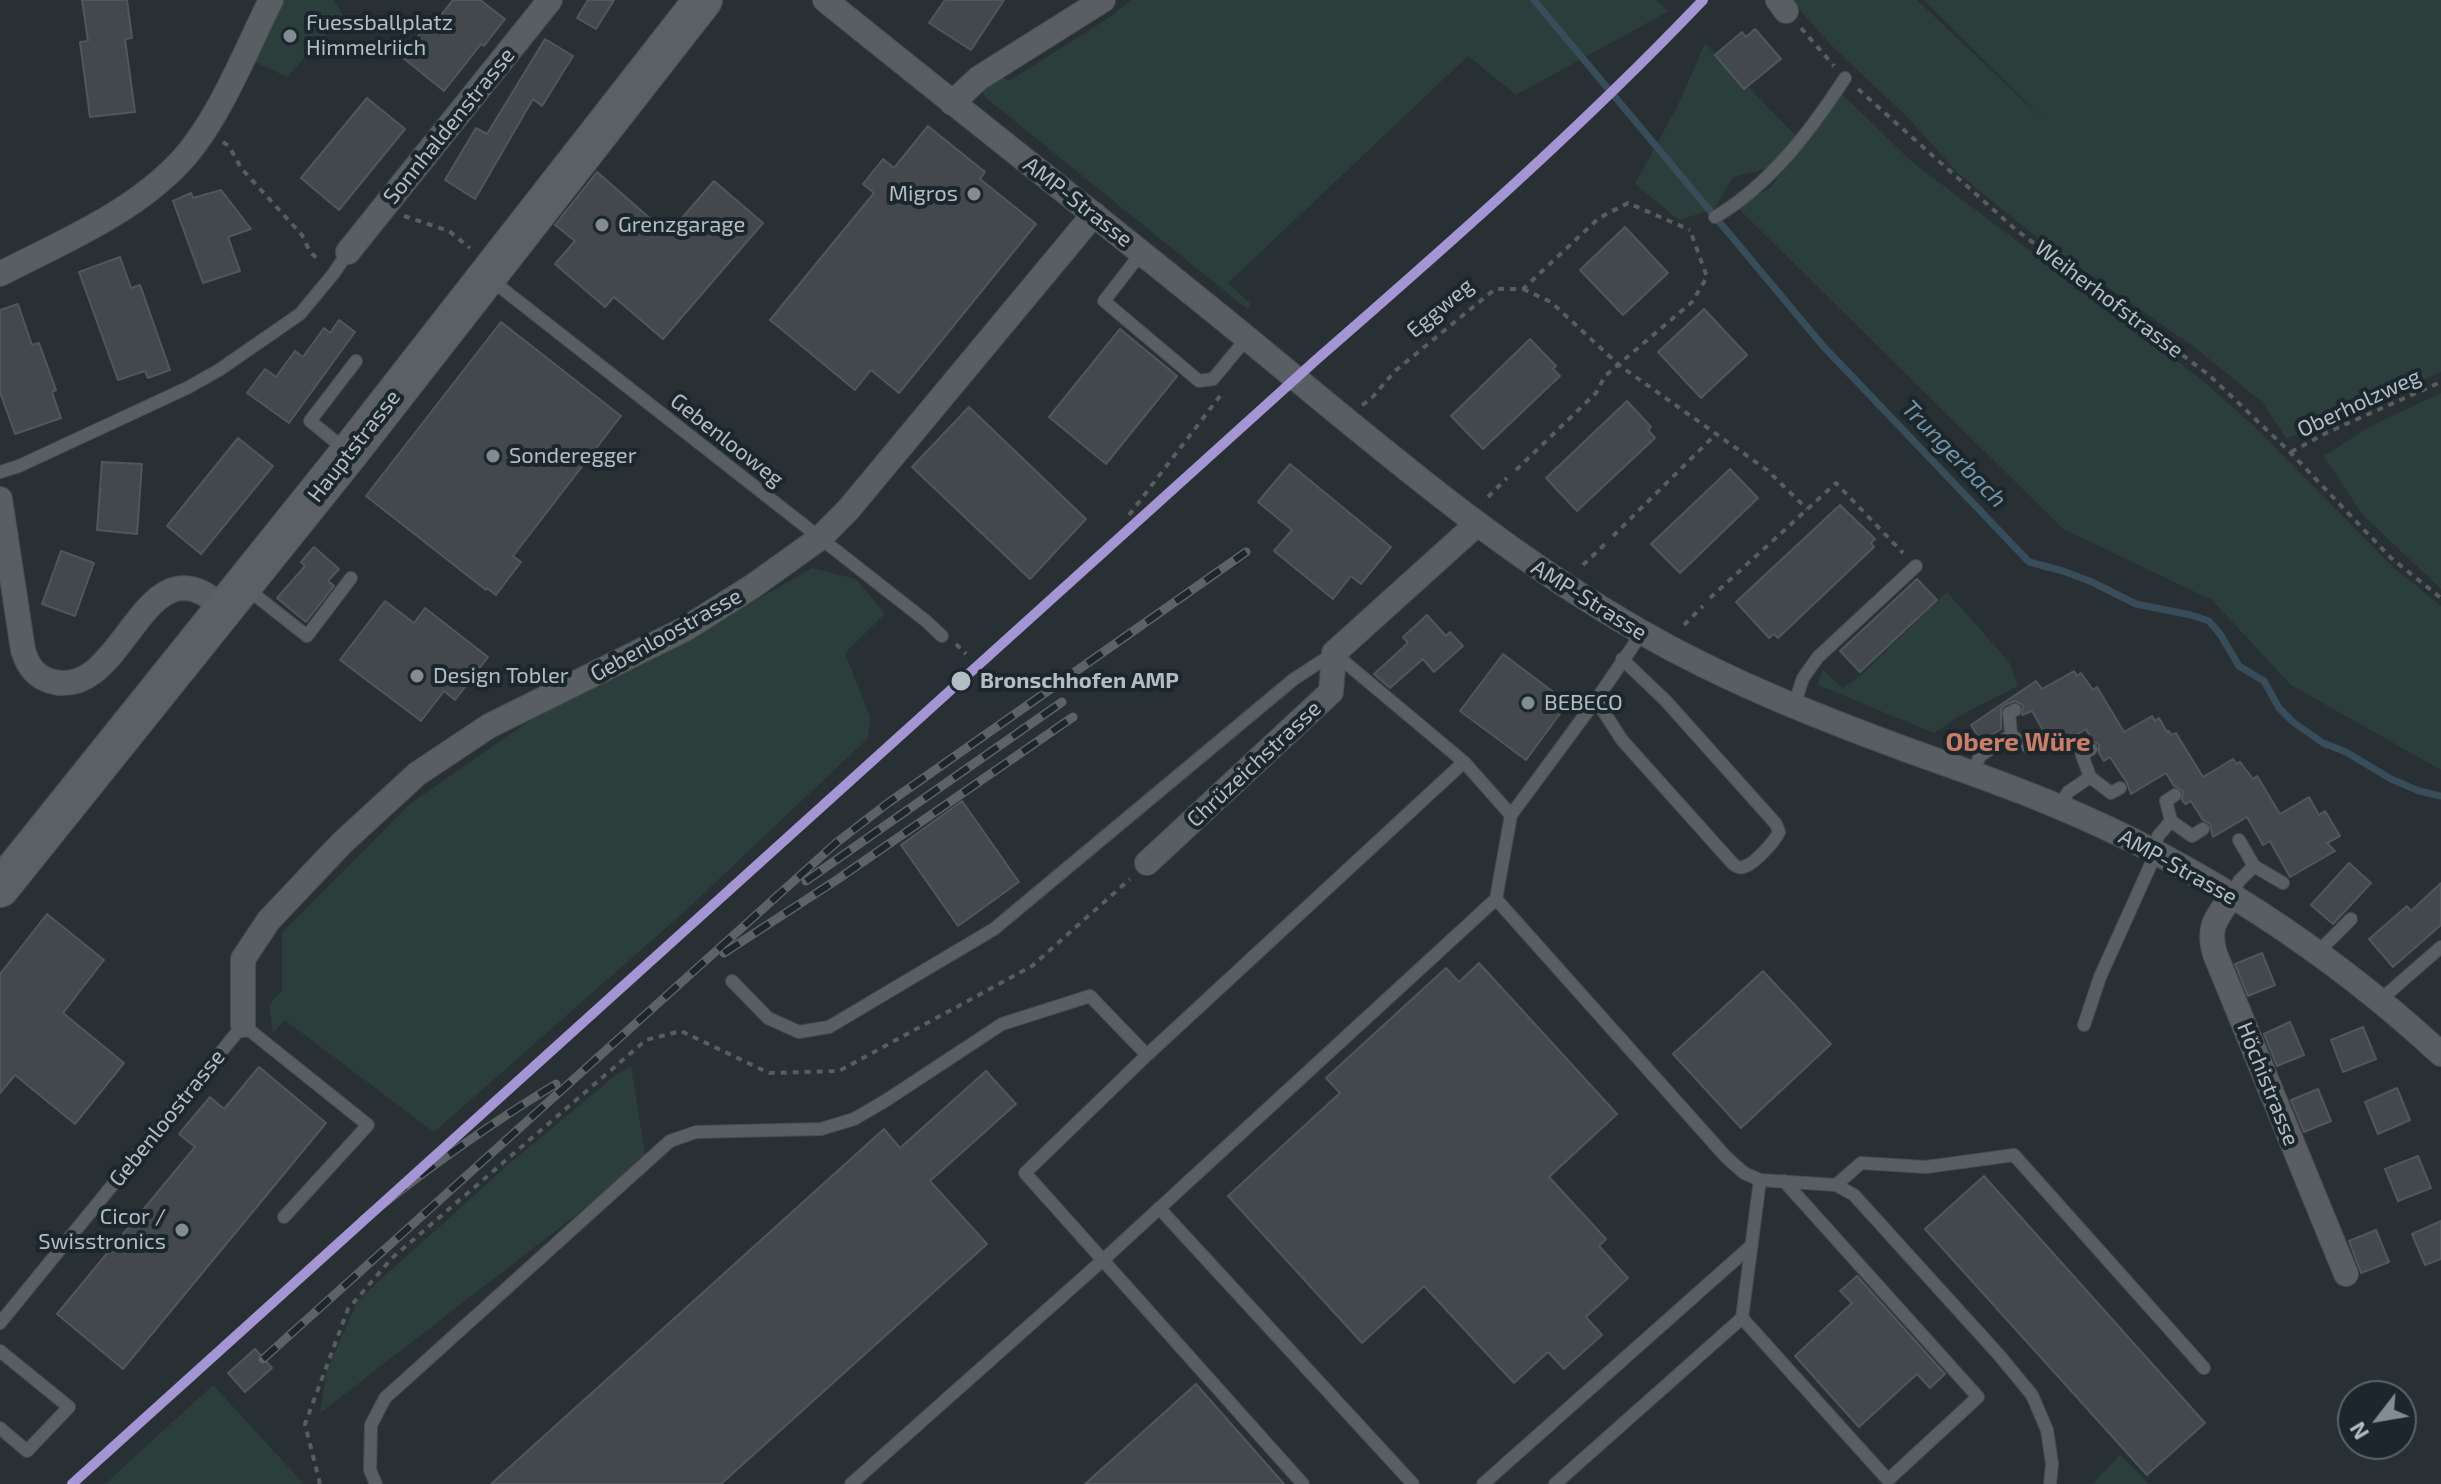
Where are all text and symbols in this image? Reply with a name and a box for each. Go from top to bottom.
place label: Fuessballplatz Himmelriich [306,10,453,62]
marker: Fuessballplatz Himmelriich [281,27,299,45]
street label: Sonnhaldenstrasse [378,42,520,210]
street label: AMP-Strasse [1018,151,1138,253]
place label: Migros [889,181,958,207]
marker: Migros [965,185,983,203]
place label: Grenzgarage [618,212,745,238]
marker: Grenzgarage [593,216,611,234]
street label: Weiherhofstrasse [2029,234,2189,364]
street label: Eggweg [1401,272,1479,344]
street label: Oberholzweg [2293,363,2425,443]
street label: Hauptstrasse [302,385,406,507]
street label: Gebenlooweg [665,388,789,492]
water label: Trungerbach [1896,394,2012,514]
place label: Sonderegger [509,443,636,469]
marker: Sonderegger [484,447,502,465]
street label: AMP-Strasse [1526,554,1652,646]
street label: Gebenloostrasse [586,583,746,687]
place label: Design Tobler [433,663,569,689]
marker: Design Tobler [408,667,426,685]
place label: Bronschhofen AMP [980,668,1179,694]
marker: Bronschhofen AMP [949,669,973,693]
place label: BEBECO [1544,690,1623,716]
marker: BEBECO [1519,694,1537,712]
street label: Chrüzeichstrasse [1182,695,1326,833]
district label: Obere Würe [1945,726,2091,758]
street label: AMP-Strasse [2114,824,2242,910]
street label: Höchistrasse [2231,1018,2305,1150]
street label: Gebenloostrasse [104,1044,230,1192]
place label: Cicor / Swisstronics [38,1204,166,1256]
marker: Cicor / Swisstronics [173,1221,191,1239]
north arrow [2337,1380,2417,1460]
text: N [2343,1418,2373,1445]

